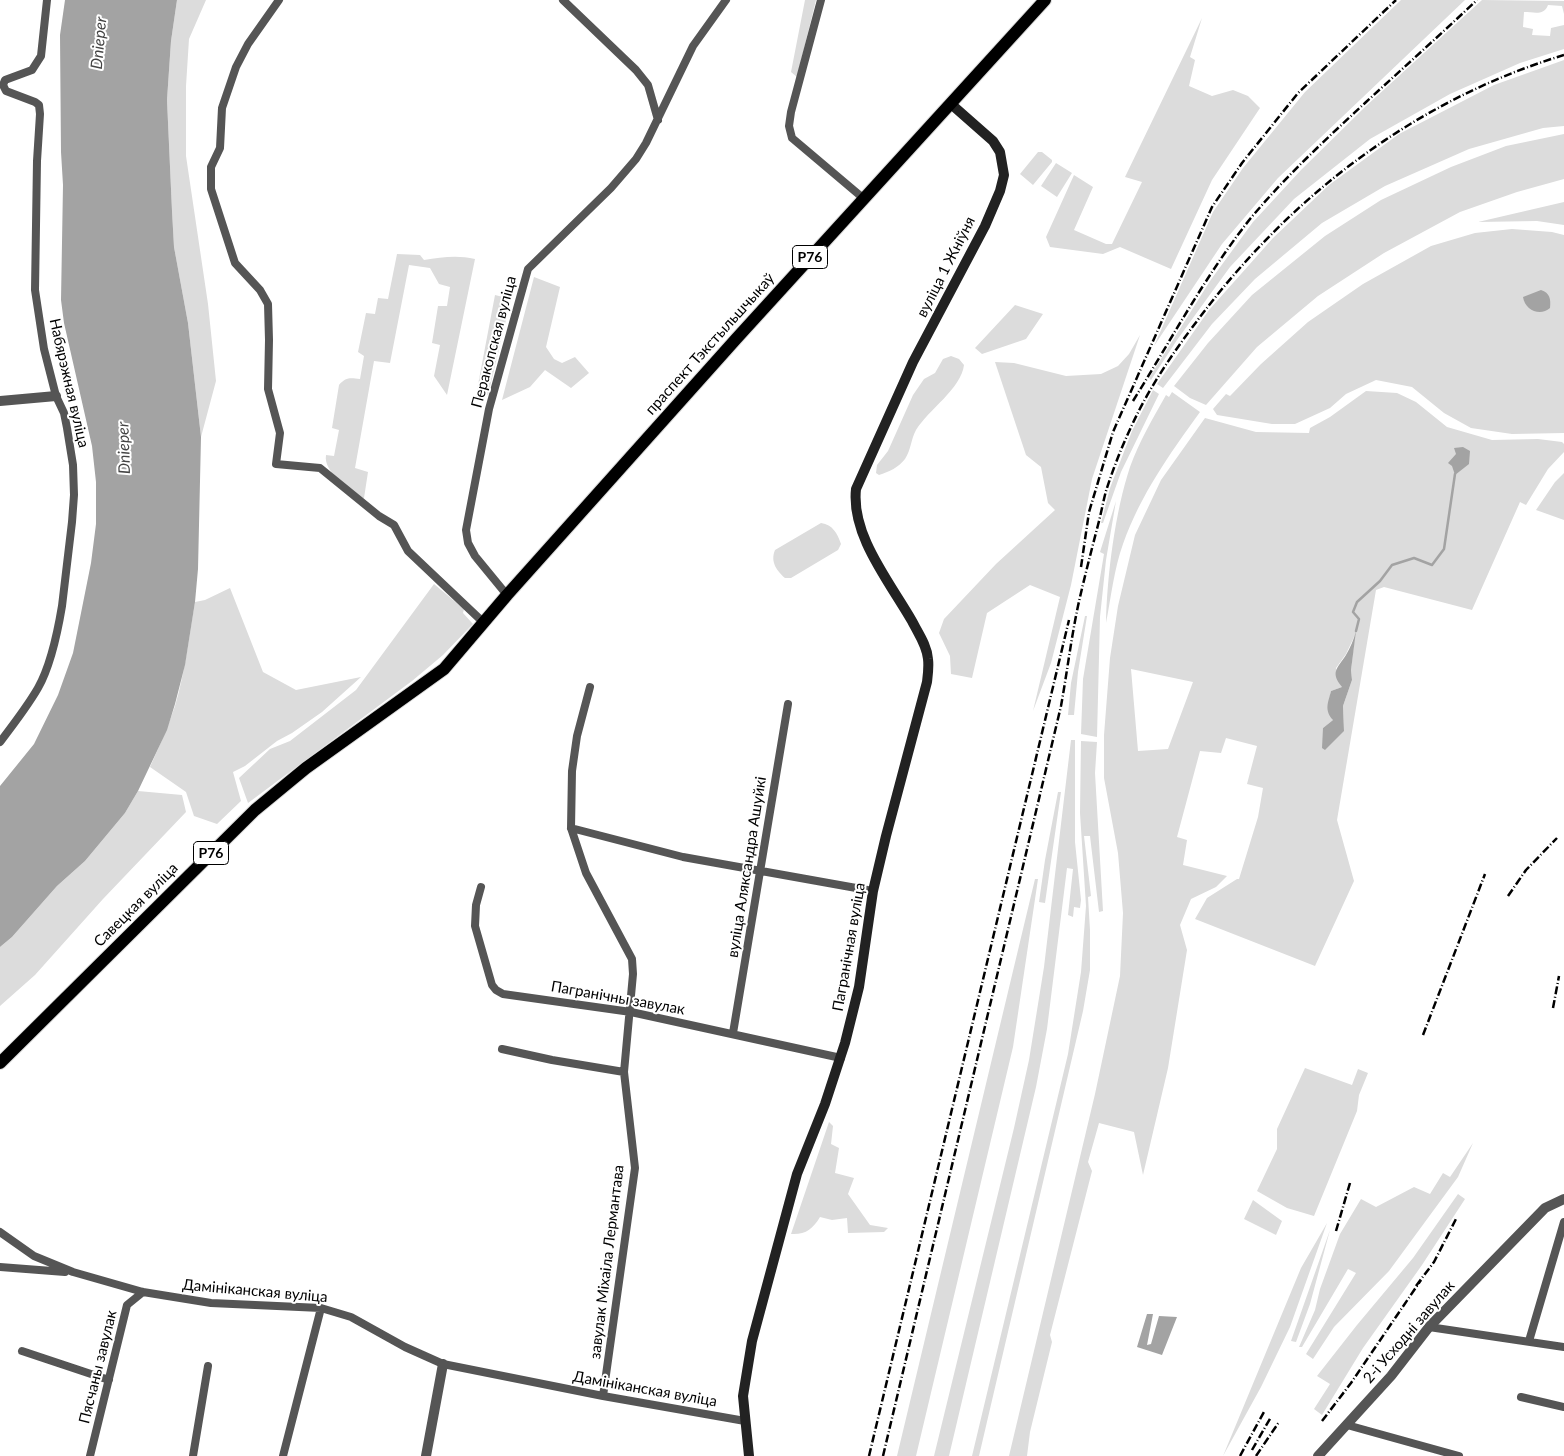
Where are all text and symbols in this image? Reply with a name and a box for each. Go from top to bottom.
water label: Dnieper [87,16,111,70]
street label: вуліца 1 Жніўня [913,214,979,320]
road number: Р76 [792,246,828,268]
street label: праспект Тэкстыльшчыкаў [642,270,778,418]
street label: Перакопская вуліца [468,274,520,410]
street label: Набярэжная вуліца [45,317,93,449]
water label: Dnieper [113,421,135,475]
street label: вуліца Аляксандра Ашуйкі [724,775,770,959]
road number: Р76 [194,841,228,864]
street label: Савецкая вуліца [90,859,182,951]
street label: Пагранічная вуліца [829,881,869,1013]
street label: Пагранічны завулак [550,977,686,1019]
street label: завулак Міхаіла Лермантава [586,1164,628,1360]
street label: Дамініканская вуліца [182,1276,328,1306]
street label: 2-і Усходні завулак [1360,1277,1458,1387]
street label: Пясчаны завулак [75,1308,121,1426]
street label: Дамініканская вуліца [572,1367,718,1411]

